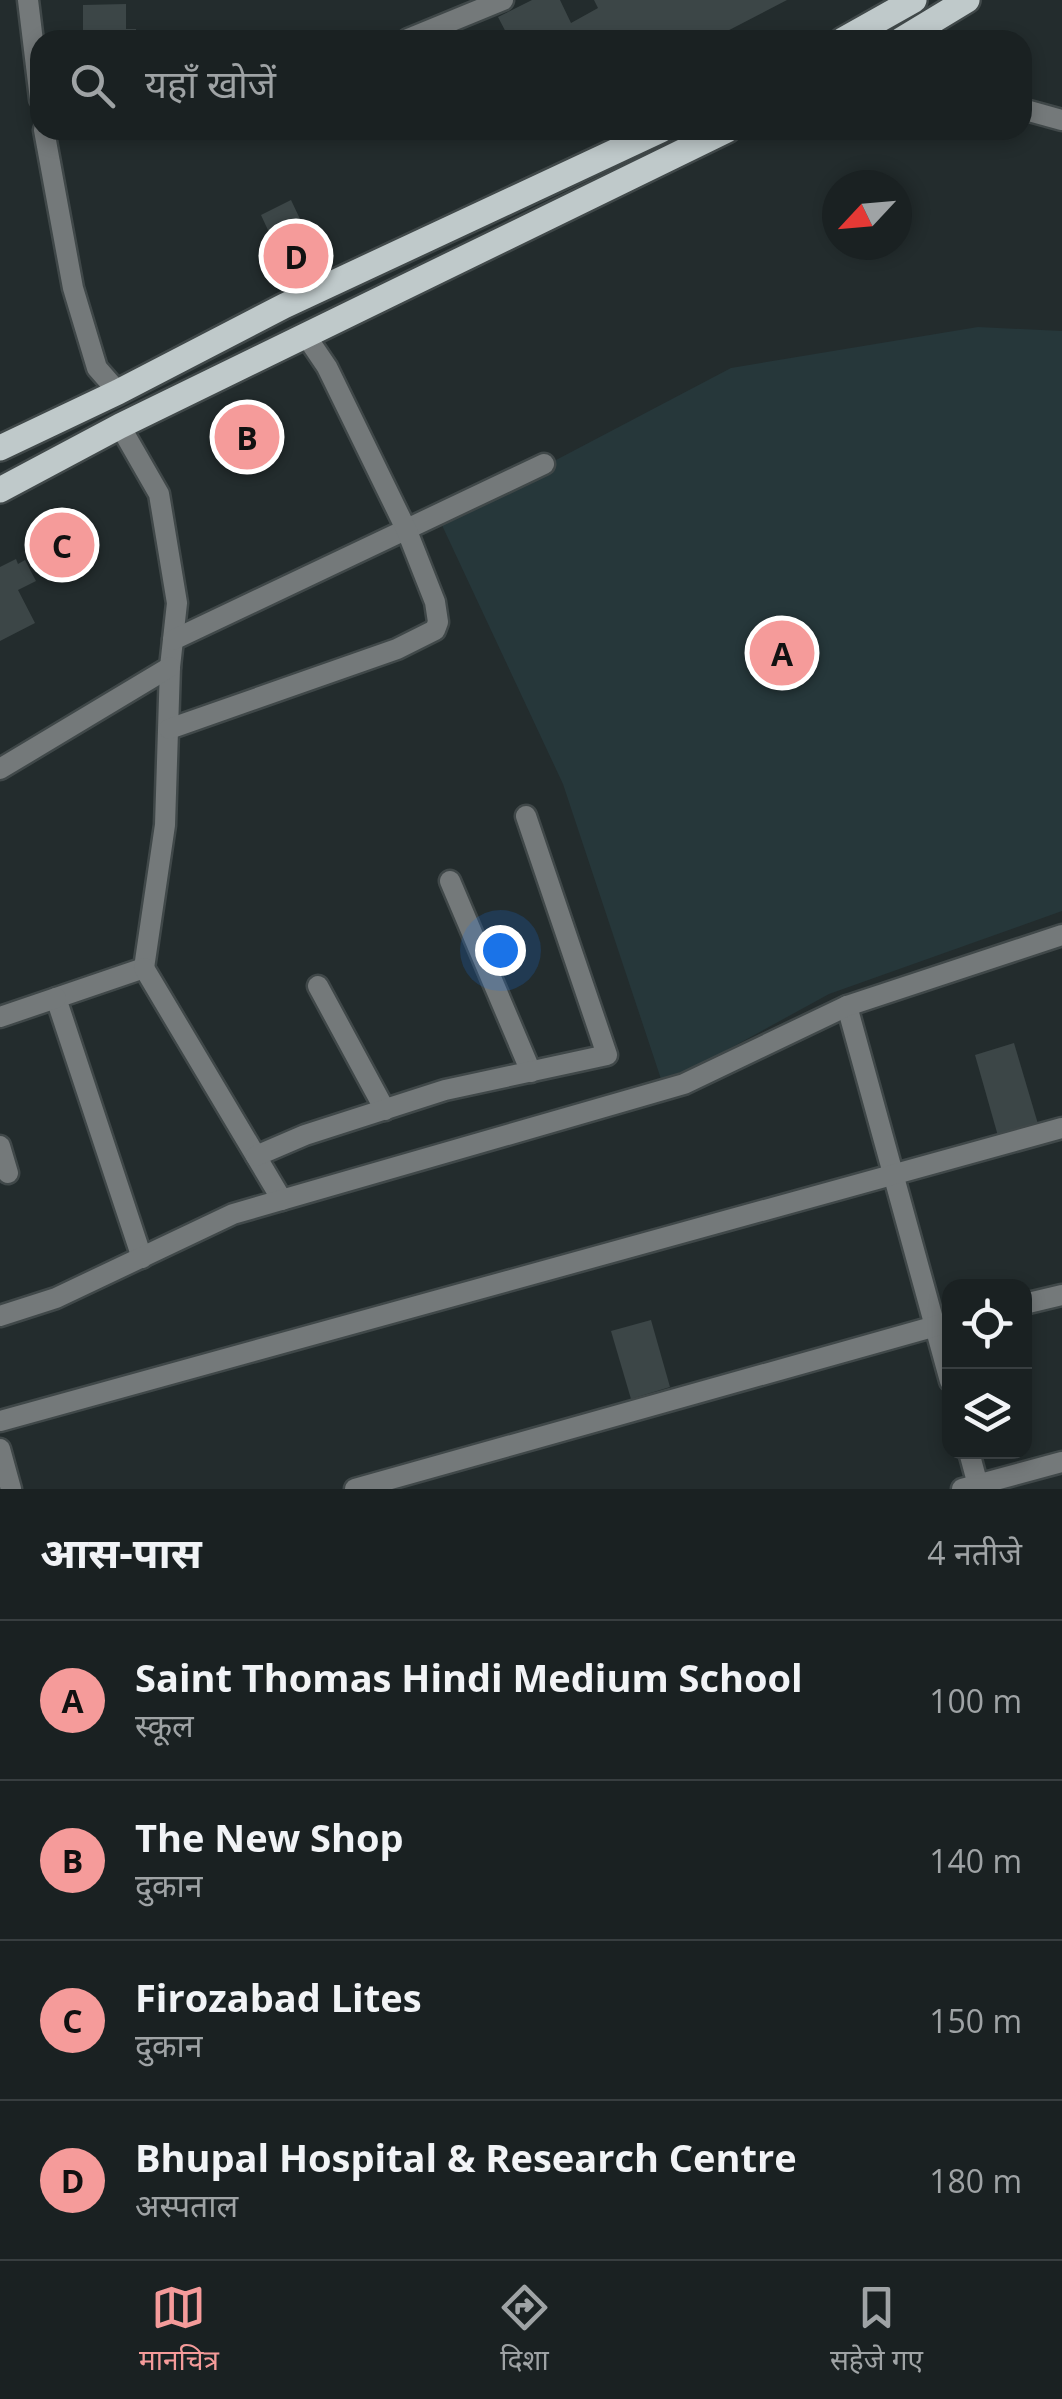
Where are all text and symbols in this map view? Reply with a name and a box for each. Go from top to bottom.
search box [30,30,1032,140]
text: यहाँ खोजें [145,57,276,109]
icon: search [65,58,120,113]
north arrow [822,170,912,260]
pin: D [264,218,328,294]
pin: B [214,400,280,474]
pin: C [30,508,94,582]
pin: A [750,616,814,690]
your location [475,925,526,976]
map controls [942,1279,1032,1459]
button: locate [942,1279,1032,1369]
button: layers [942,1369,1032,1459]
text: आस-पास [40,1523,202,1580]
text: 4 नतीजे [927,1531,1022,1574]
text: Saint Thomas Hindi Medium School [135,1651,803,1703]
text: A [61,1679,84,1722]
text: 100 m [929,1679,1022,1722]
text: स्कूल [135,1703,194,1746]
text: The New Shop [135,1811,404,1863]
text: B [62,1839,83,1882]
text: 140 m [929,1839,1022,1882]
text: दुकान [135,1863,203,1906]
text: Firozabad Lites [135,1971,422,2023]
text: C [62,1999,83,2042]
text: 150 m [929,1999,1022,2042]
text: दुकान [135,2023,203,2066]
text: Bhupal Hospital & Research Centre [135,2131,797,2183]
text: D [61,2159,84,2202]
text: 180 m [929,2159,1022,2202]
text: अस्पताल [135,2183,238,2226]
tab: मानचित्र [139,2280,219,2381]
tab: दिशा [497,2280,552,2381]
tab: सहेजे गए [830,2280,923,2381]

